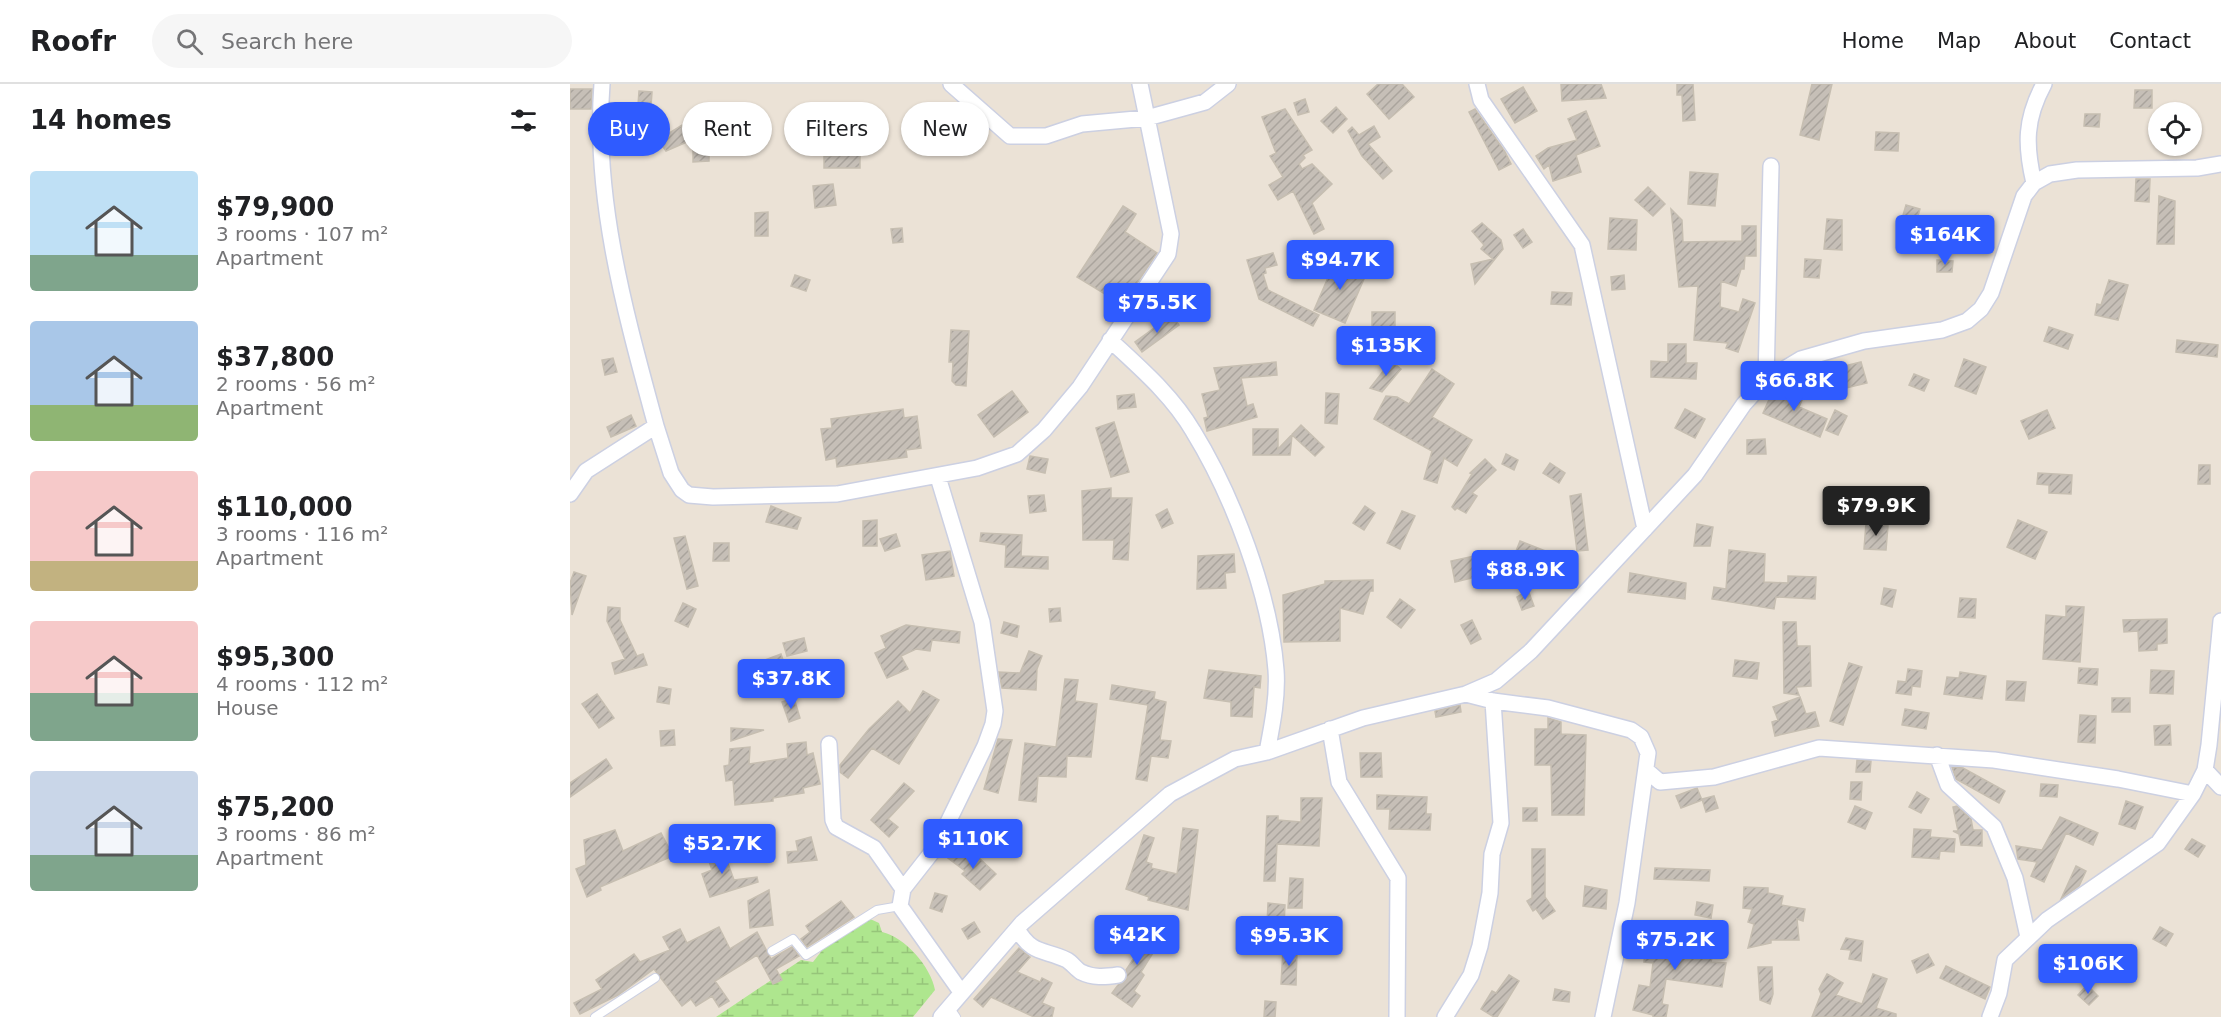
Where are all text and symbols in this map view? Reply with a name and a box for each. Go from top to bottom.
search box [152,14,572,68]
text: Roofr [30,25,116,58]
icon: search [173,25,206,58]
text: Search here [221,29,353,54]
text: Home [1842,29,1904,53]
text: Map [1937,29,1981,53]
text: About [2014,29,2076,53]
text: Contact [2109,29,2191,53]
chip: Buy [588,102,670,156]
chip: Rent [682,102,772,156]
chip: Filters [784,102,889,156]
chip: New [901,102,989,156]
map controls [2148,102,2202,156]
button: locate [2148,102,2202,156]
icon: filters [507,104,540,137]
text: 14 homes [30,105,172,135]
text: $79,900 [216,192,334,222]
icon: home [78,195,150,267]
pin: $164K [1903,215,1987,266]
text: 3 rooms · 107 m² [216,222,388,246]
text: $164K [1909,222,1981,246]
pin: $94.7K [1291,240,1389,291]
text: Apartment [216,246,323,270]
text: $94.7K [1301,247,1379,271]
pin: $75.5K [1108,283,1206,334]
text: $75.5K [1118,290,1196,314]
pin: $135K [1344,326,1428,377]
text: $135K [1350,333,1422,357]
text: $37,800 [216,342,334,372]
icon: home [78,345,150,417]
pin: $66.8K [1745,361,1843,412]
text: $66.8K [1755,368,1833,392]
text: 2 rooms · 56 m² [216,372,376,396]
text: Apartment [216,396,323,420]
pin: $79.9K [1827,486,1925,537]
text: $110,000 [216,492,353,522]
text: $79.9K [1837,493,1915,517]
icon: home [78,495,150,567]
text: 3 rooms · 116 m² [216,522,388,546]
text: Apartment [216,546,323,570]
pin: $88.9K [1476,550,1574,601]
text: $88.9K [1486,557,1564,581]
text: $95,300 [216,642,334,672]
icon: home [78,645,150,717]
pin: $37.8K [742,659,840,710]
text: $37.8K [752,666,830,690]
text: 4 rooms · 112 m² [216,672,388,696]
text: House [216,696,279,720]
text: $75,200 [216,792,334,822]
icon: home [78,795,150,867]
pin: $110K [931,819,1015,870]
text: 3 rooms · 86 m² [216,822,376,846]
pin: $52.7K [673,824,771,875]
text: $110K [937,826,1009,850]
text: $52.7K [683,831,761,855]
text: Apartment [216,846,323,870]
pin: $42K [1101,915,1173,966]
pin: $95.3K [1240,916,1338,967]
pin: $75.2K [1626,920,1724,971]
text: $42K [1108,922,1166,946]
text: $95.3K [1250,923,1328,947]
text: $75.2K [1636,927,1714,951]
pin: $106K [2046,944,2130,995]
text: $106K [2052,951,2124,975]

